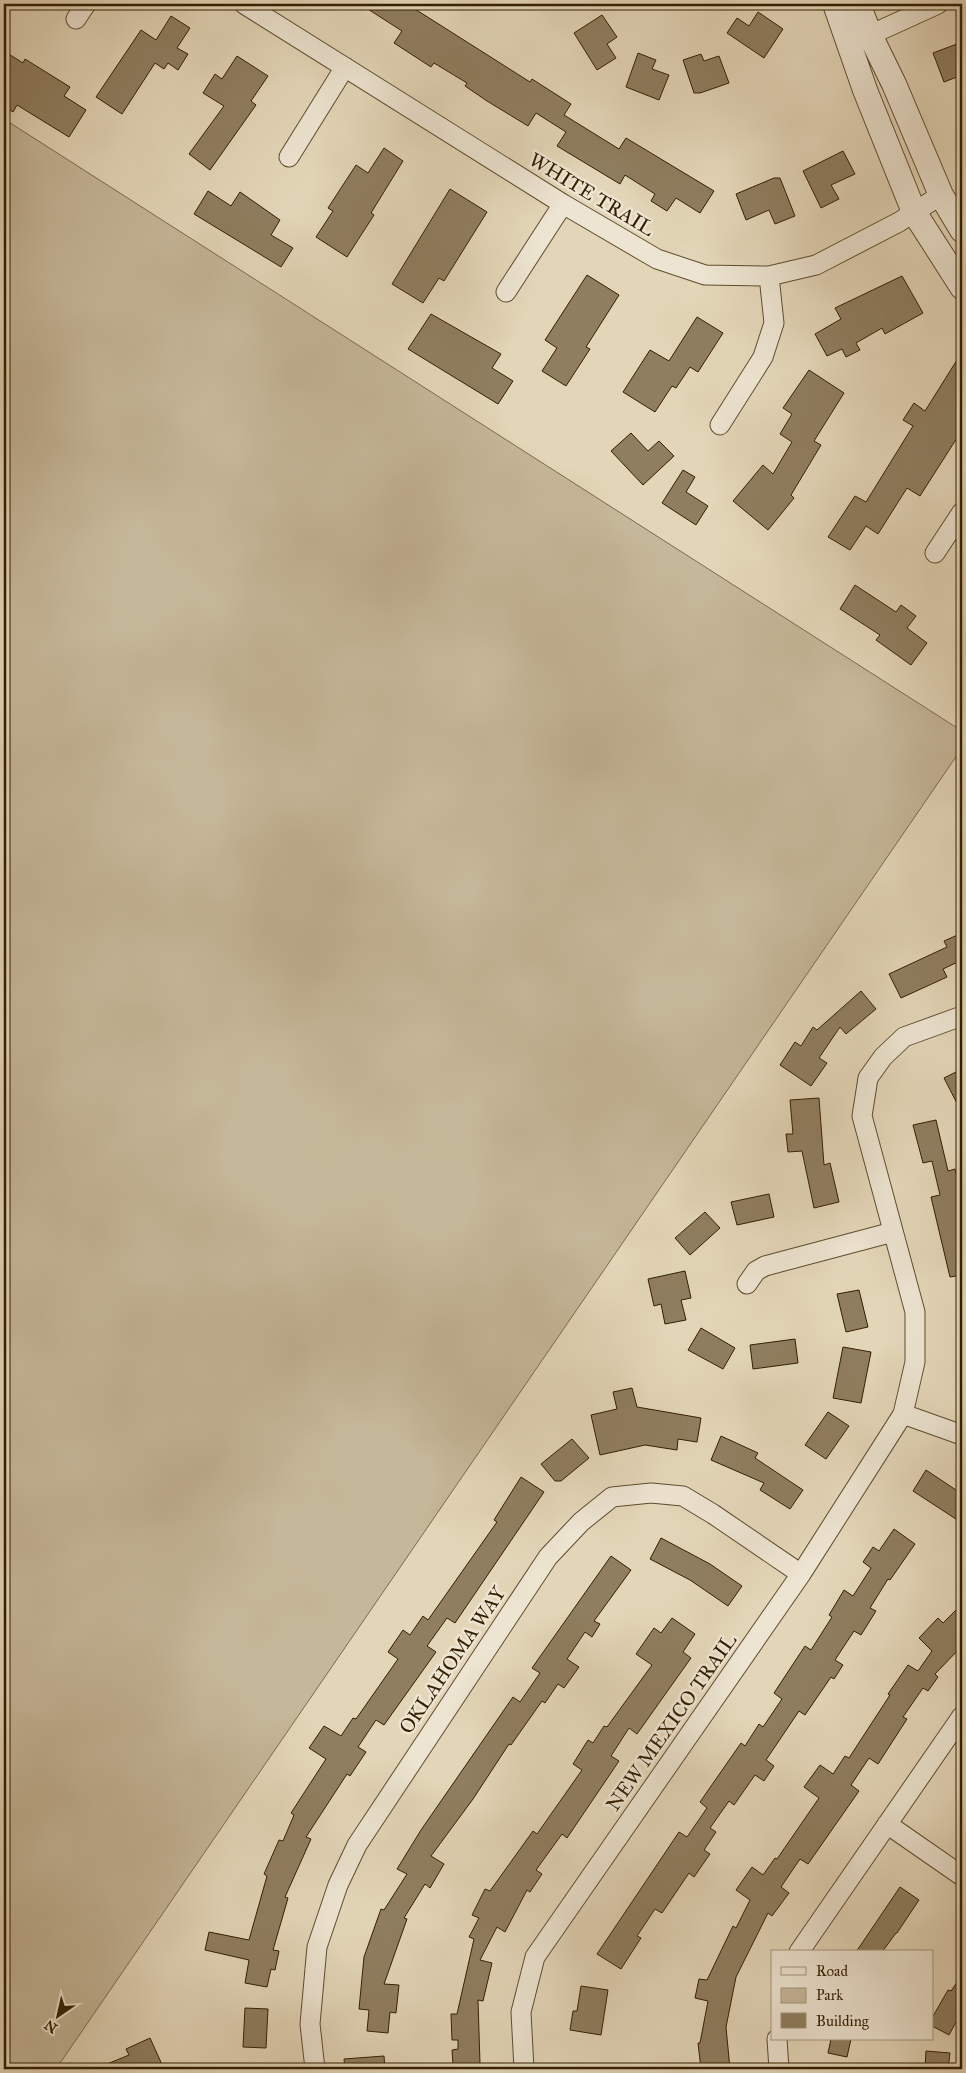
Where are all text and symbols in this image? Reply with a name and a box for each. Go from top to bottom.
street label: WHITE TRAIL [525,147,659,241]
street label: OKLAHOMA WAY [394,1581,511,1738]
street label: NEW MEXICO TRAIL [601,1629,741,1815]
legend [771,1950,934,2040]
text: Road [816,1962,848,1980]
text: Park [816,1986,843,2004]
north arrow [32,1990,82,2040]
text: Building [816,2012,870,2030]
text: N [41,2016,61,2037]

